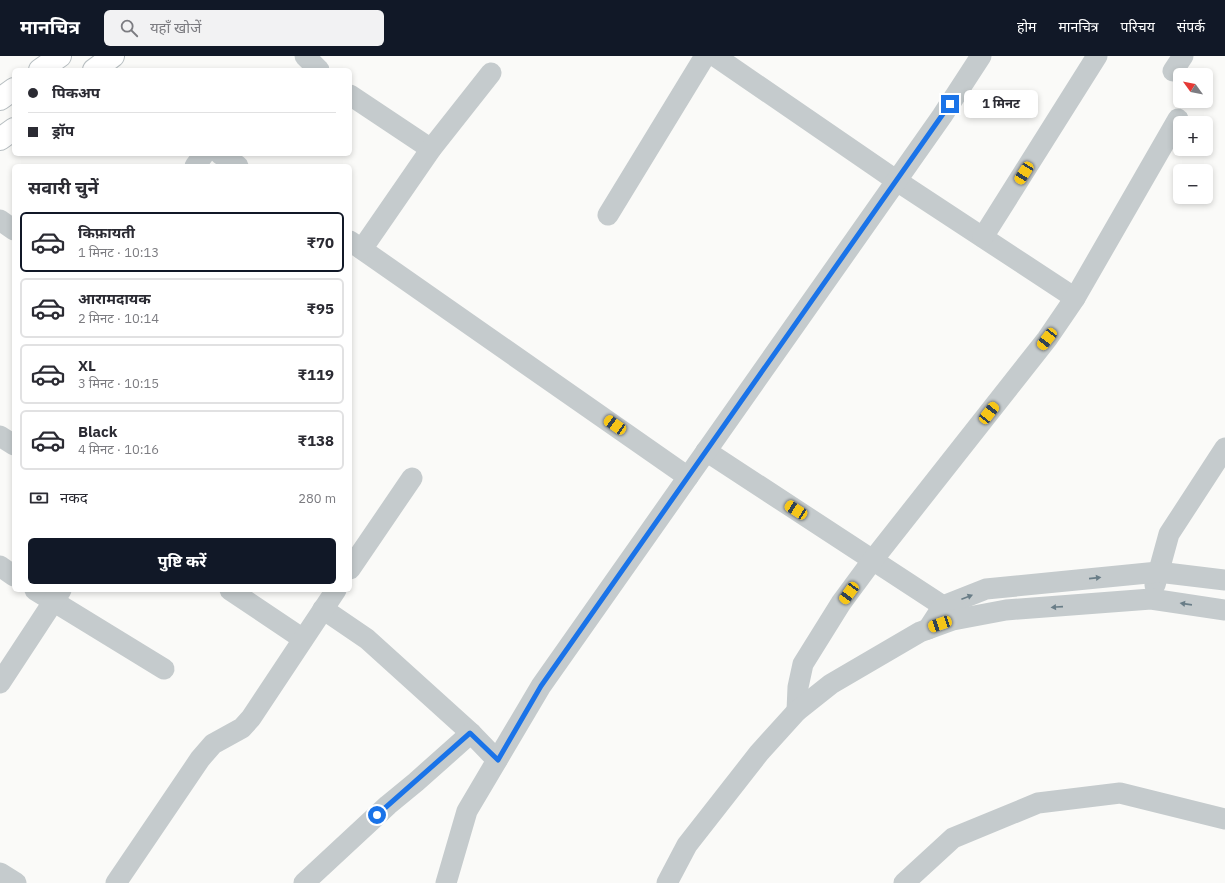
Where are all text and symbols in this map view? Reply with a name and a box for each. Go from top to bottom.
search box [104,10,384,46]
text: मानचित्र [20,15,80,39]
icon: search [118,17,140,39]
text: यहाँ खोजें [150,18,201,37]
text: होम [1017,18,1036,36]
text: मानचित्र [1058,18,1099,36]
text: परिचय [1121,18,1155,36]
text: संपर्क [1177,18,1205,36]
north arrow [1173,68,1213,108]
map controls [1173,68,1213,204]
text: पिकअप [52,83,100,102]
callout: 1 मिनट [964,90,1038,118]
route end [941,95,959,113]
text: 1 मिनट [982,95,1020,112]
button: + [1173,116,1213,156]
text: ड्रॉप [52,121,74,140]
car [1013,160,1035,186]
button: − [1173,164,1213,204]
text: सवारी चुनें [28,176,98,199]
text: किफ़ायती [78,223,135,242]
icon: car [30,224,66,260]
text: ₹70 [307,233,334,252]
text: 1 मिनट · 10:13 [78,244,159,261]
text: आरामदायक [78,289,151,308]
icon: car [30,290,66,326]
text: ₹95 [307,299,334,318]
text: 2 मिनट · 10:14 [78,310,159,327]
car [1035,326,1059,352]
icon: car [30,356,66,392]
text: XL [78,356,96,375]
text: ₹119 [298,365,334,384]
text: 3 मिनट · 10:15 [78,375,159,392]
car [977,400,1001,426]
car [602,413,628,437]
icon: car [30,422,66,458]
text: Black [78,422,118,441]
text: ₹138 [298,431,334,450]
text: 4 मिनट · 10:16 [78,441,159,458]
icon: cash [28,487,50,509]
text: नकद [60,488,88,507]
text: 280 m [298,490,336,507]
car [783,498,809,522]
button: पुष्टि करें [28,538,336,584]
one-way arrow [1089,575,1101,581]
car [837,580,861,606]
one-way arrow [961,593,973,599]
one-way arrow [1180,601,1192,607]
one-way arrow [1051,603,1063,610]
car [927,614,953,634]
route start [368,806,386,824]

